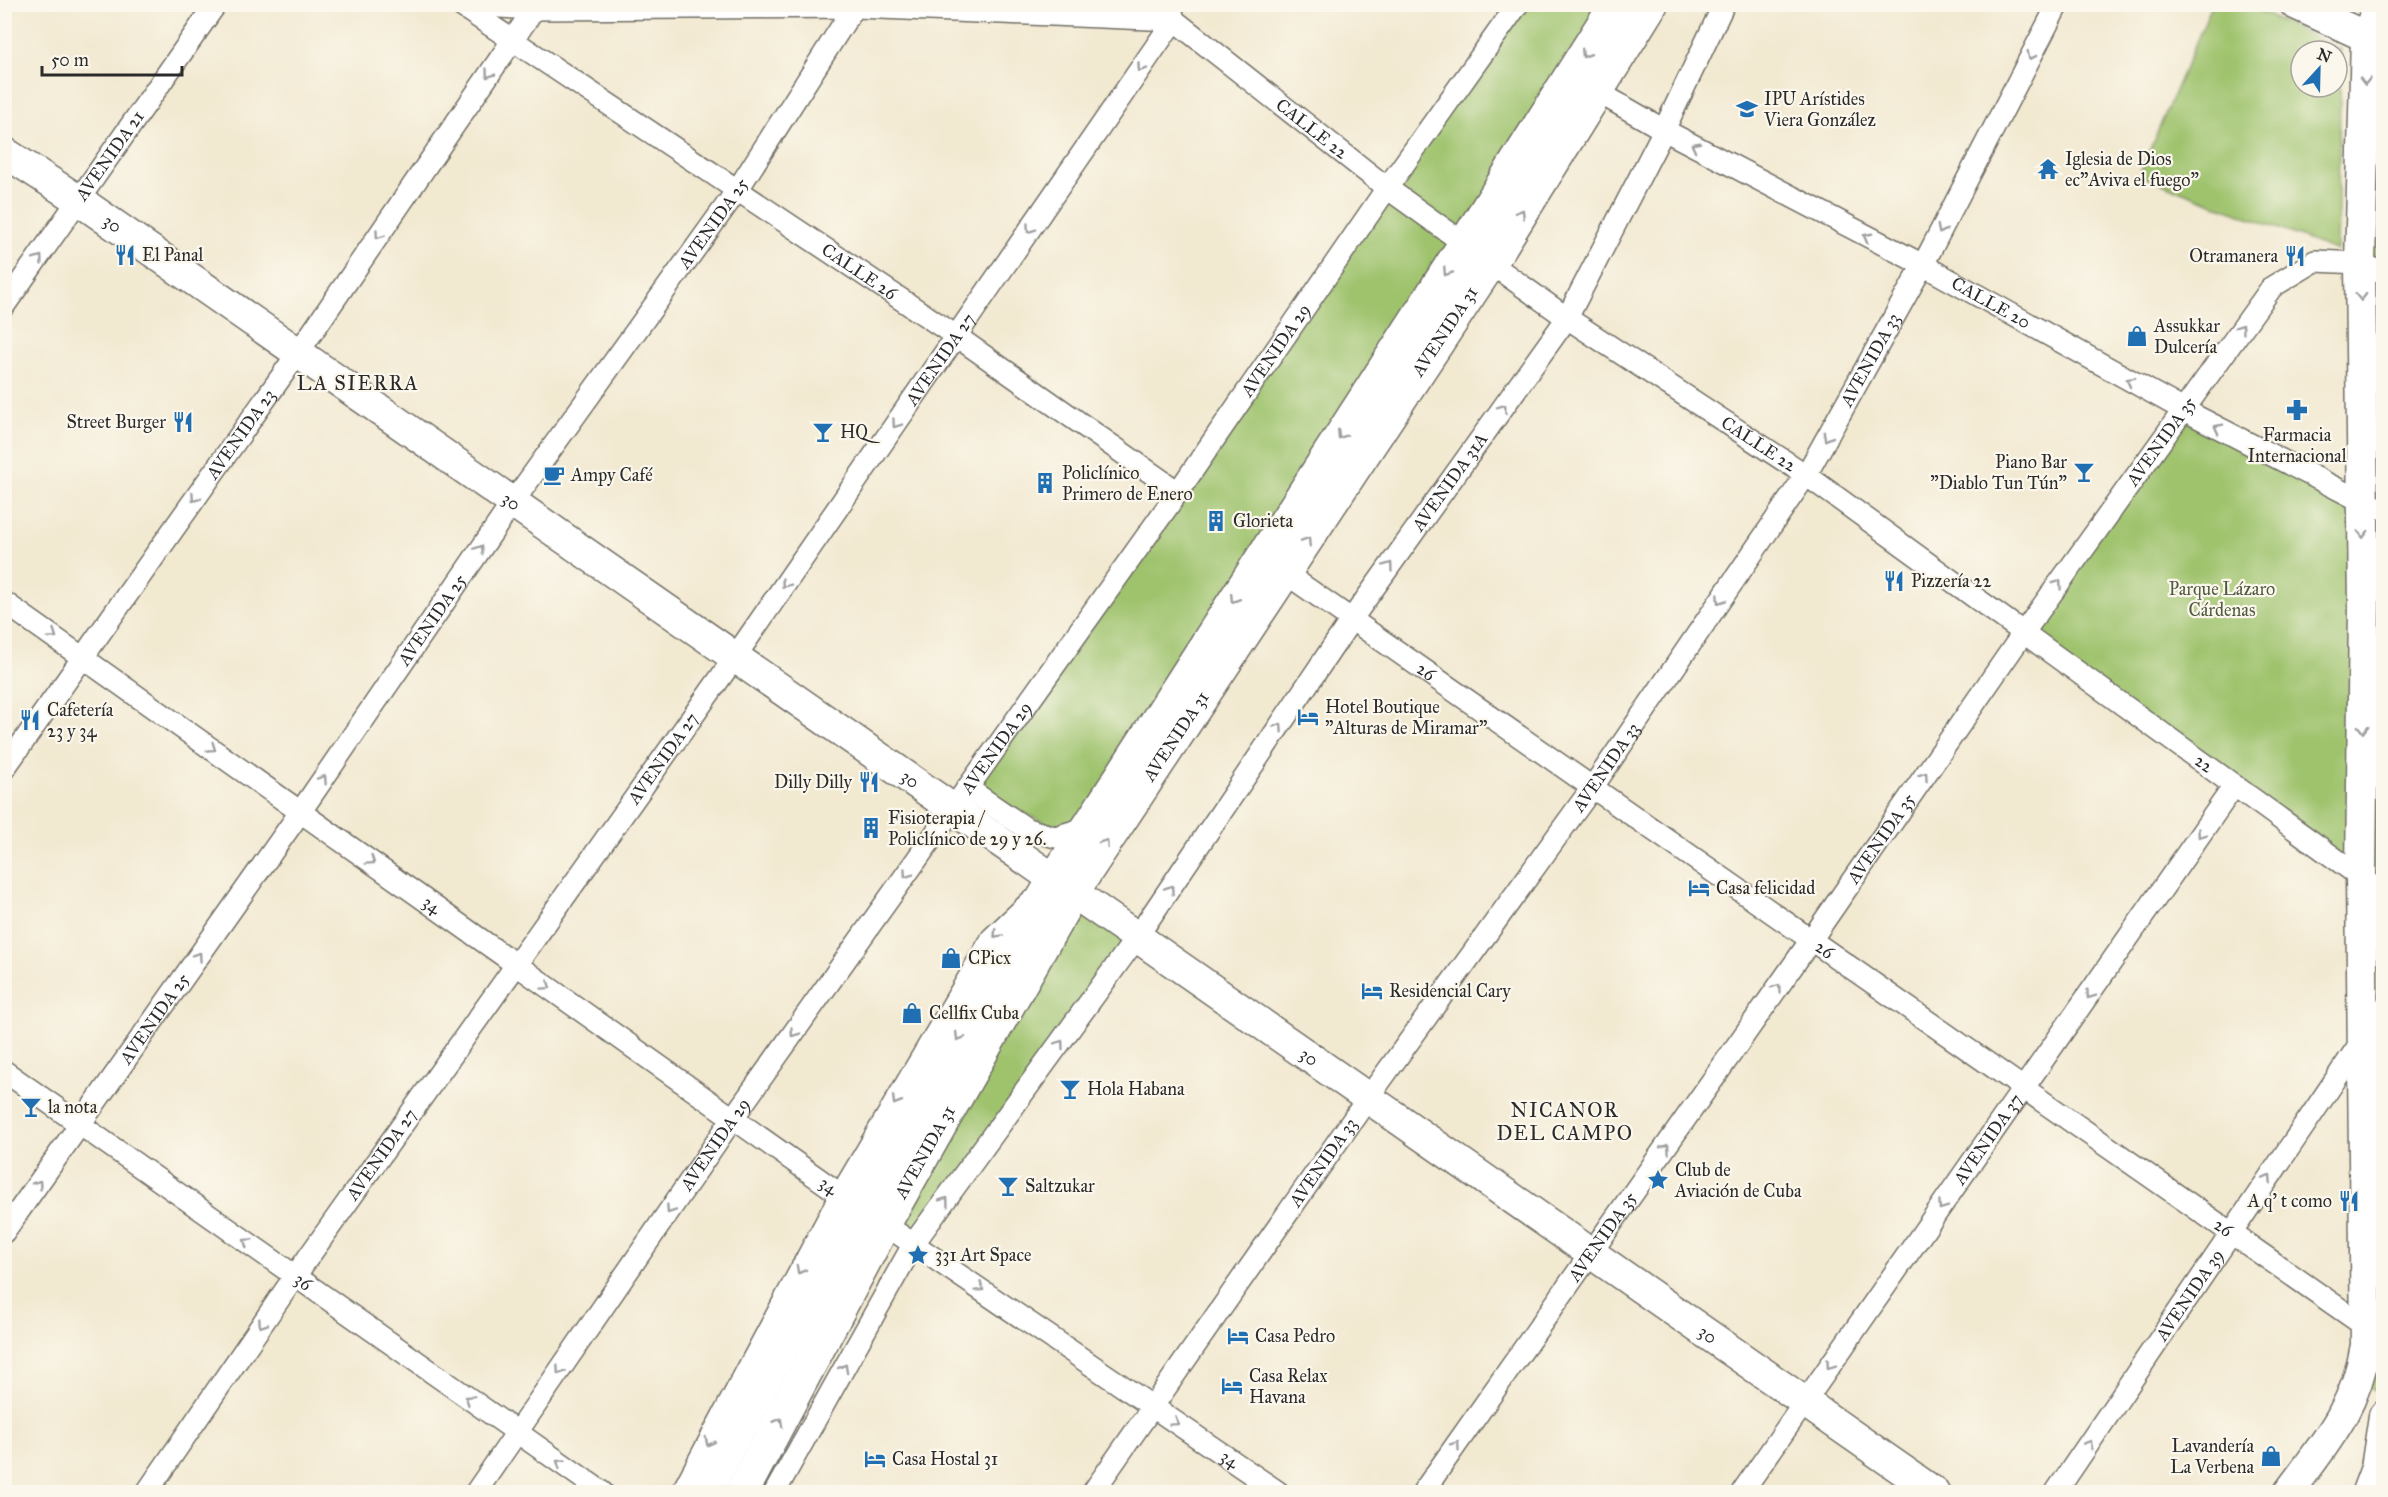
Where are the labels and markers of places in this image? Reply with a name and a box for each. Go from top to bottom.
place label: IPU Arístides Viera González [1763,88,1876,131]
school or university icon: IPU Arístides Viera González [1735,97,1759,121]
place label: Iglesia de Dios ec"Aviva el fuego" [2065,148,2199,192]
temple icon: Iglesia de Dios ec"Aviva el fuego" [2036,157,2060,181]
restaurant icon: El Panal [113,243,137,267]
place label: El Panal [142,244,204,266]
restaurant icon: Otramanera [2283,244,2307,268]
place label: Otramanera [2189,245,2278,267]
place label: Assukkar Dulcería [2153,315,2220,358]
shop icon: Assukkar Dulcería [2125,324,2149,348]
pharmacy icon: Farmacia Internacional [2285,398,2309,422]
restaurant icon: Street Burger [171,410,195,434]
place label: Street Burger [67,411,166,434]
bar icon: HQ [811,420,835,444]
place label: HQ [840,421,880,443]
place label: Farmacia Internacional [2247,424,2347,467]
place label: Piano Bar "Diablo Tun Tún" [1930,451,2067,494]
bar icon: Piano Bar "Diablo Tun Tún" [2072,460,2096,484]
place label: Policlínico Primero de Enero [1062,462,1193,505]
cafe icon: Ampy Café [542,463,566,487]
place label: Ampy Café [570,464,653,486]
building icon: Policlínico Primero de Enero [1033,471,1057,495]
building icon: Glorieta [1204,509,1228,533]
place label: Glorieta [1233,510,1294,532]
restaurant icon: Pizzería 22 [1882,569,1906,593]
place label: Pizzería 22 [1911,570,1991,592]
place label: Hotel Boutique "Alturas de Miramar" [1325,696,1487,739]
place label: Cafetería 23 y 34 [47,699,114,742]
hotel icon: Hotel Boutique "Alturas de Miramar" [1296,705,1320,729]
restaurant icon: Cafetería 23 y 34 [18,708,42,732]
restaurant icon: Dilly Dilly [857,770,881,794]
place label: Dilly Dilly [774,771,853,793]
place label: Fisioterapia / Policlínico de 29 y 26. [888,807,1046,850]
building icon: Fisioterapia / Policlínico de 29 y 26. [859,816,883,840]
hotel icon: Casa felicidad [1687,876,1711,900]
place label: Casa felicidad [1716,877,1815,899]
shop icon: CPicx [939,946,963,970]
place label: CPicx [968,947,1011,969]
hotel icon: Residencial Cary [1360,979,1384,1003]
place label: Residencial Cary [1389,980,1511,1002]
shop icon: Cellfix Cuba [900,1001,924,1025]
place label: Cellfix Cuba [929,1002,1019,1024]
bar icon: Hola Habana [1058,1077,1082,1101]
place label: Hola Habana [1087,1078,1185,1100]
bar icon: la nota [19,1095,43,1119]
place label: la nota [48,1096,98,1118]
place label: Club de Aviación de Cuba [1674,1159,1802,1202]
place icon: Club de Aviación de Cuba [1646,1168,1670,1192]
bar icon: Saltzukar [996,1174,1020,1198]
place label: Saltzukar [1025,1175,1095,1197]
restaurant icon: A q' t como [2337,1189,2361,1213]
place label: A q' t como [2247,1190,2332,1213]
place icon: 331 Art Space [906,1243,930,1267]
place label: 331 Art Space [935,1244,1032,1266]
hotel icon: Casa Pedro [1226,1324,1250,1348]
place label: Casa Pedro [1255,1325,1335,1347]
place label: Casa Relax Havana [1249,1365,1327,1408]
hotel icon: Casa Relax Havana [1220,1374,1244,1398]
place label: Lavandería La Verbena [2170,1435,2254,1478]
shop icon: Lavandería La Verbena [2259,1444,2283,1468]
hotel icon: Casa Hostal 31 [863,1447,887,1471]
place label: Casa Hostal 31 [892,1448,998,1470]

